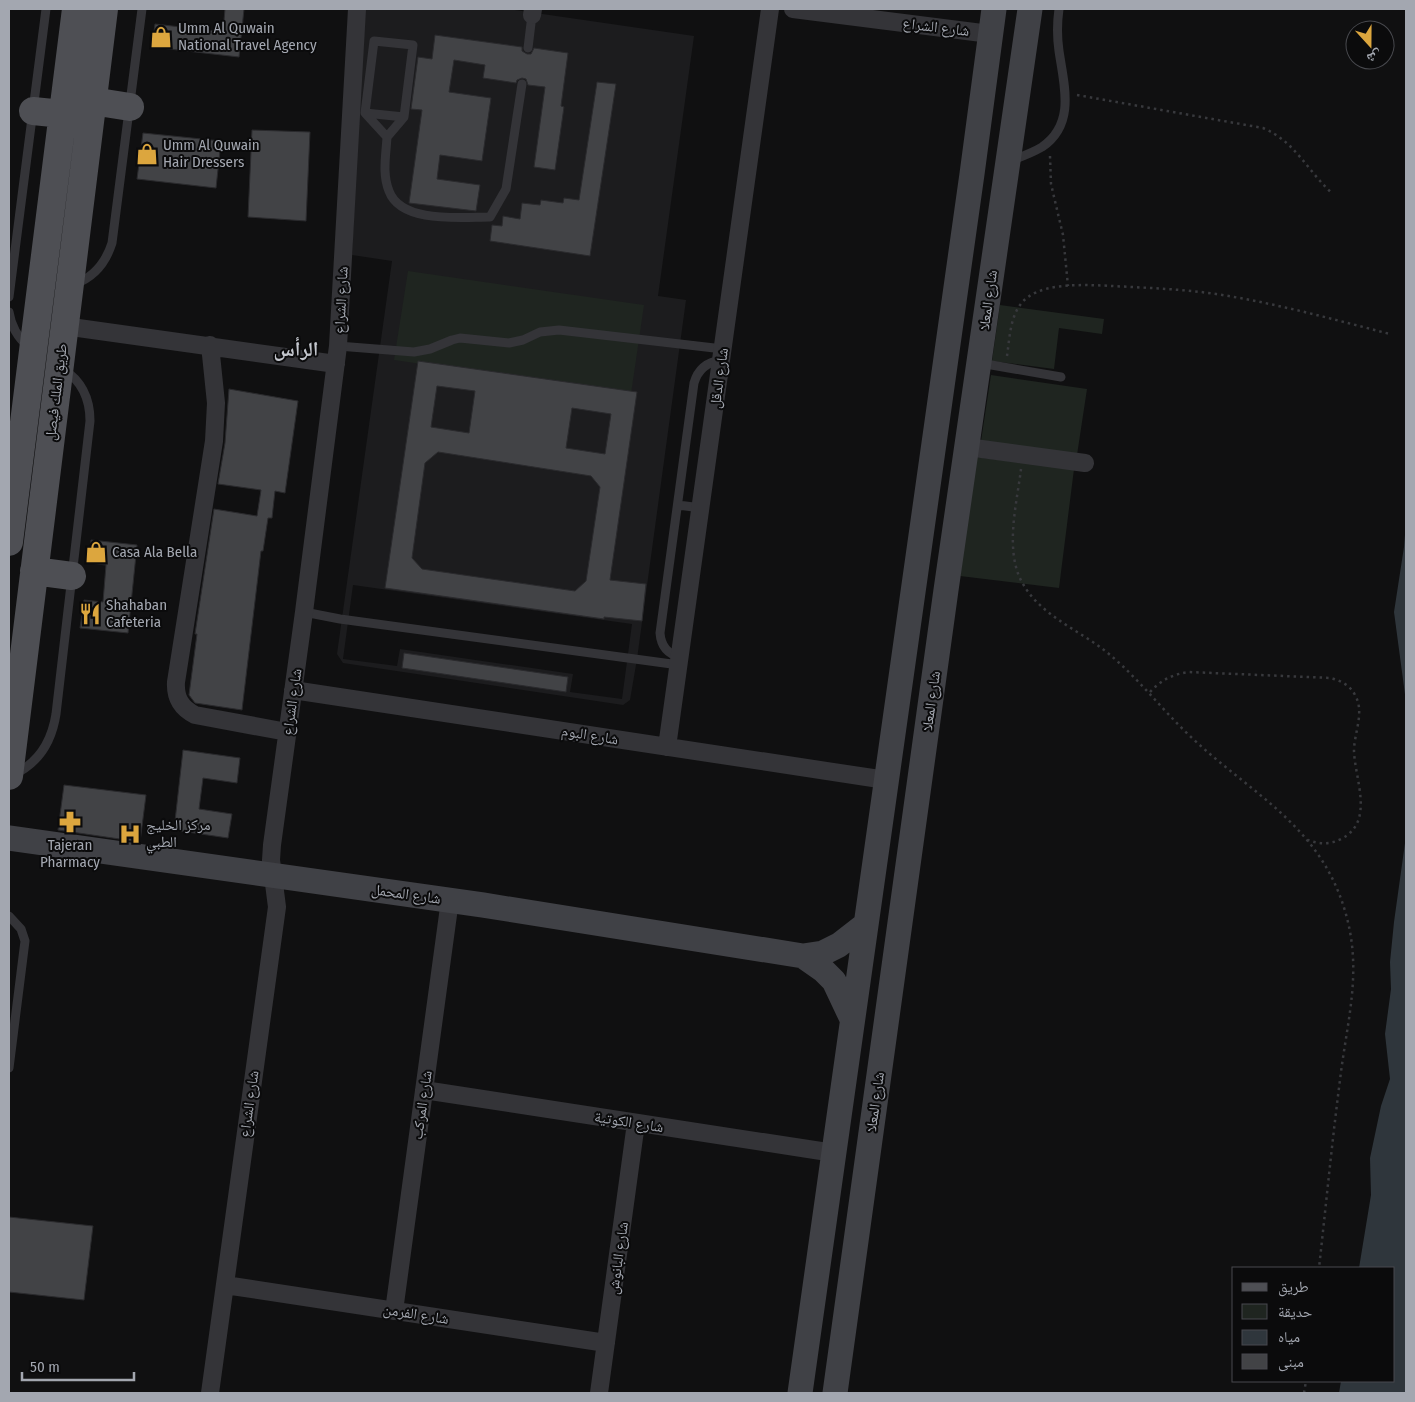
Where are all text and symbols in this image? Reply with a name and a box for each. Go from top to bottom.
street label: شارع الشراع [901,14,971,41]
place label: Umm Al Quwain National Travel Agency [178,19,317,54]
north arrow [1345,20,1395,70]
shop icon: Umm Al Quwain National Travel Agency [148,24,174,50]
text: ش [1364,46,1384,67]
place label: Umm Al Quwain Hair Dressers [163,136,260,171]
shop icon: Umm Al Quwain Hair Dressers [134,141,160,167]
street label: شارع الشراع [330,266,353,334]
street label: شارع المعلا [975,269,1002,331]
district label: الرأس [274,336,318,361]
street label: طريق الملك فيصل [41,342,72,442]
street label: شارع الدقل [706,346,733,410]
shop icon: Casa Ala Bella [83,539,109,565]
place label: Casa Ala Bella [112,543,197,561]
place label: Shahaban Cafeteria [106,596,167,631]
restaurant icon: Shahaban Cafeteria [77,601,103,627]
street label: شارع الشراع [278,667,307,737]
street label: شارع المعلا [918,670,945,732]
street label: شارع البوم [560,722,620,749]
pharmacy icon: Tajeran Pharmacy [57,809,83,835]
place label: مركز الخليج الطبي [146,816,211,854]
hospital icon: مركز الخليج الطبي [117,821,143,847]
place label: Tajeran Pharmacy [40,836,100,871]
street label: شارع المحمل [370,880,442,909]
street label: شارع الشراع [235,1069,264,1139]
street label: شارع المركب [408,1069,437,1141]
street label: شارع المعلا [862,1071,889,1133]
street label: شارع الكوتية [593,1108,665,1137]
street label: شارع البانوش [604,1220,633,1296]
legend [1232,1267,1395,1382]
text: طريق [1278,1278,1309,1297]
street label: شارع الفرمن [382,1300,450,1329]
text: حديقة [1278,1303,1313,1321]
text: مياه [1278,1328,1300,1346]
scale bar [22,1350,135,1382]
text: مبنى [1278,1353,1304,1372]
text: 50 m [30,1358,60,1376]

